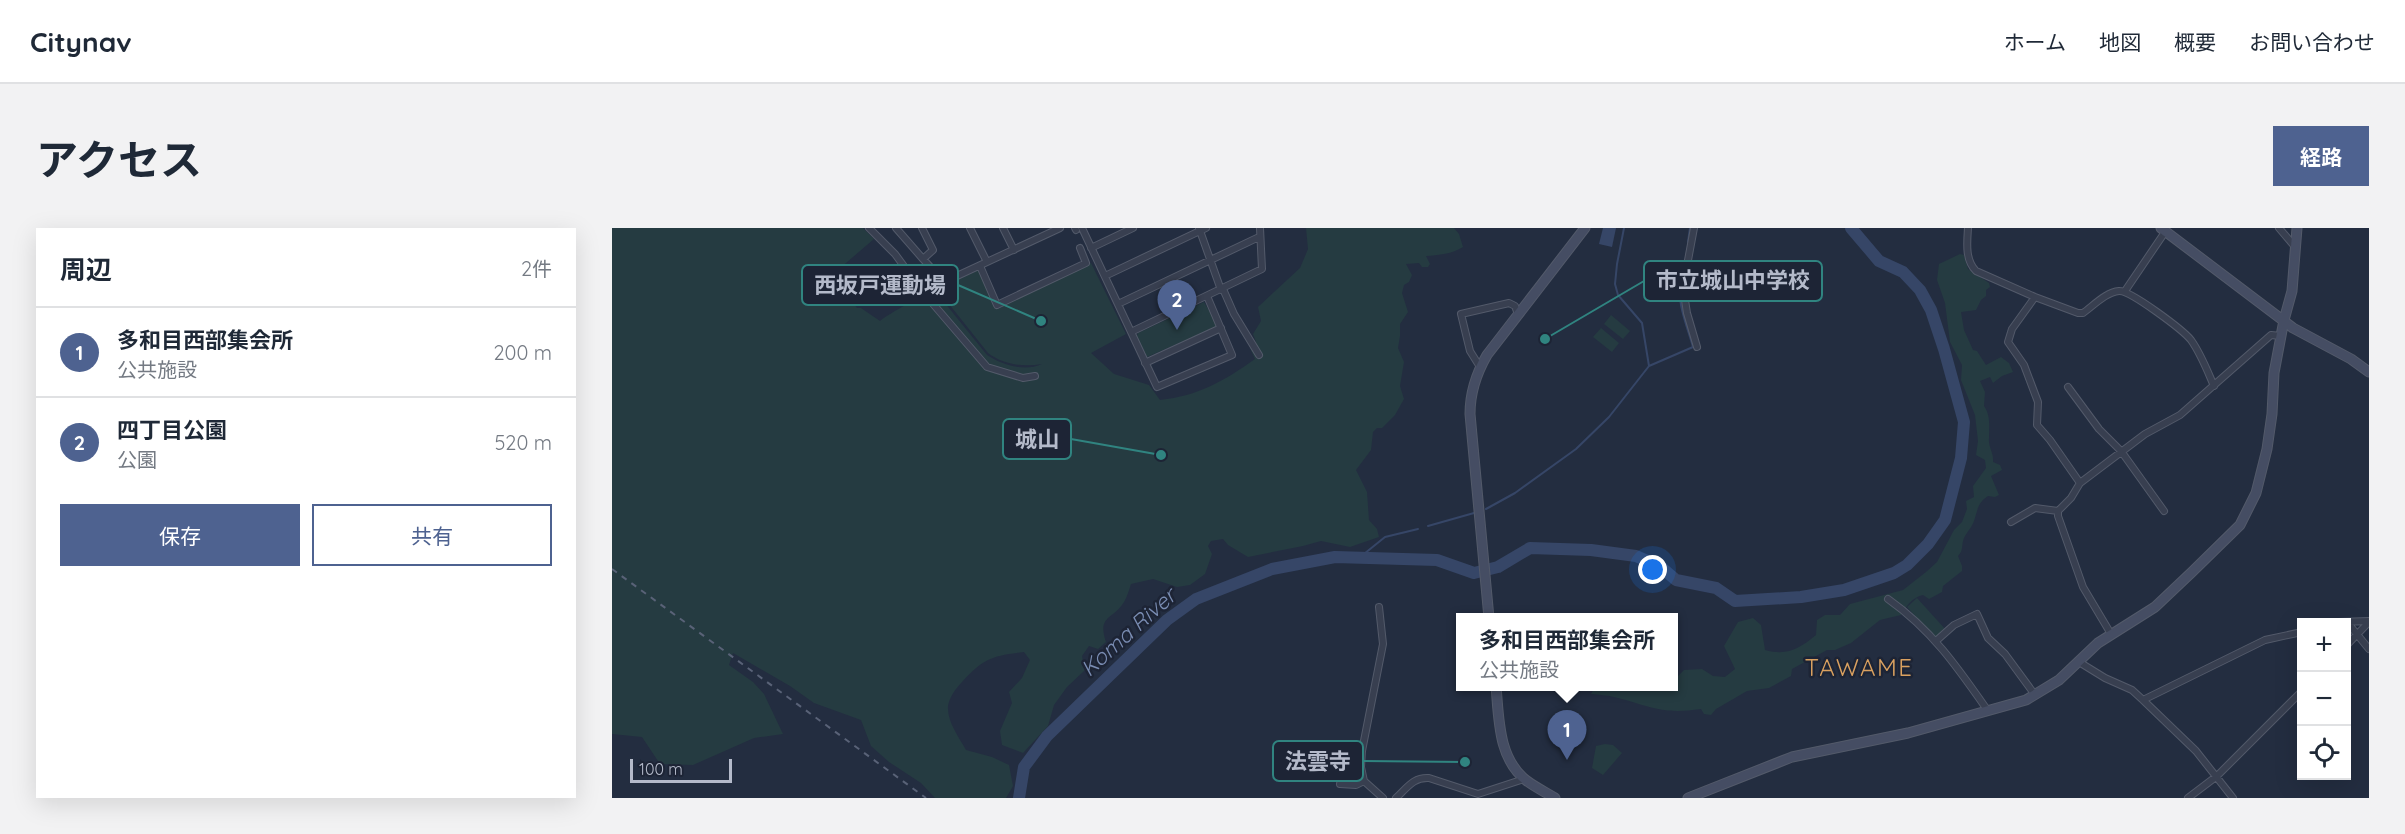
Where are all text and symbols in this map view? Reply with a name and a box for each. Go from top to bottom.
text: Citynav [30,24,132,59]
text: ホーム [2004,29,2066,55]
text: 地図 [2099,29,2141,55]
text: 概要 [2174,29,2216,55]
text: お問い合わせ [2249,29,2375,55]
button: 経路 [2273,126,2369,186]
text: アクセス [36,133,202,186]
text: 周辺 [60,253,112,286]
text: 2件 [521,256,552,281]
callout: 市立城山中学校 [1644,261,1822,301]
callout: 西坂戸運動場 [802,265,958,305]
text: 市立城山中学校 [1656,266,1810,294]
text: 西坂戸運動場 [814,271,946,299]
pin: 2 [1158,280,1196,330]
text: 多和目西部集会所 [117,326,293,354]
text: 1 [76,340,83,365]
text: 200 m [493,340,552,365]
text: 公共施設 [117,357,197,382]
text: 四丁目公園 [117,416,227,444]
callout: 城山 [1003,419,1071,459]
text: 城山 [1015,425,1059,453]
text: 2 [74,430,85,455]
text: 520 m [494,430,552,455]
text: 公園 [117,447,157,472]
button: 保存 [60,504,300,566]
button: 共有 [312,504,552,566]
your location [1638,555,1667,584]
water label: Koma River [1074,580,1183,682]
popup [1456,613,1678,691]
map controls [2297,618,2351,780]
button: + [2297,618,2351,672]
text: 多和目西部集会所 [1479,626,1655,654]
district label: TAWAME [1805,652,1913,682]
text: 公共施設 [1479,657,1559,682]
button: − [2297,672,2351,726]
pin: 1 [1548,710,1586,760]
button: locate [2297,726,2351,780]
callout: 法雲寺 [1273,741,1363,781]
text: 法雲寺 [1285,747,1351,775]
scale bar [630,756,732,784]
text: 100 m [639,759,683,779]

